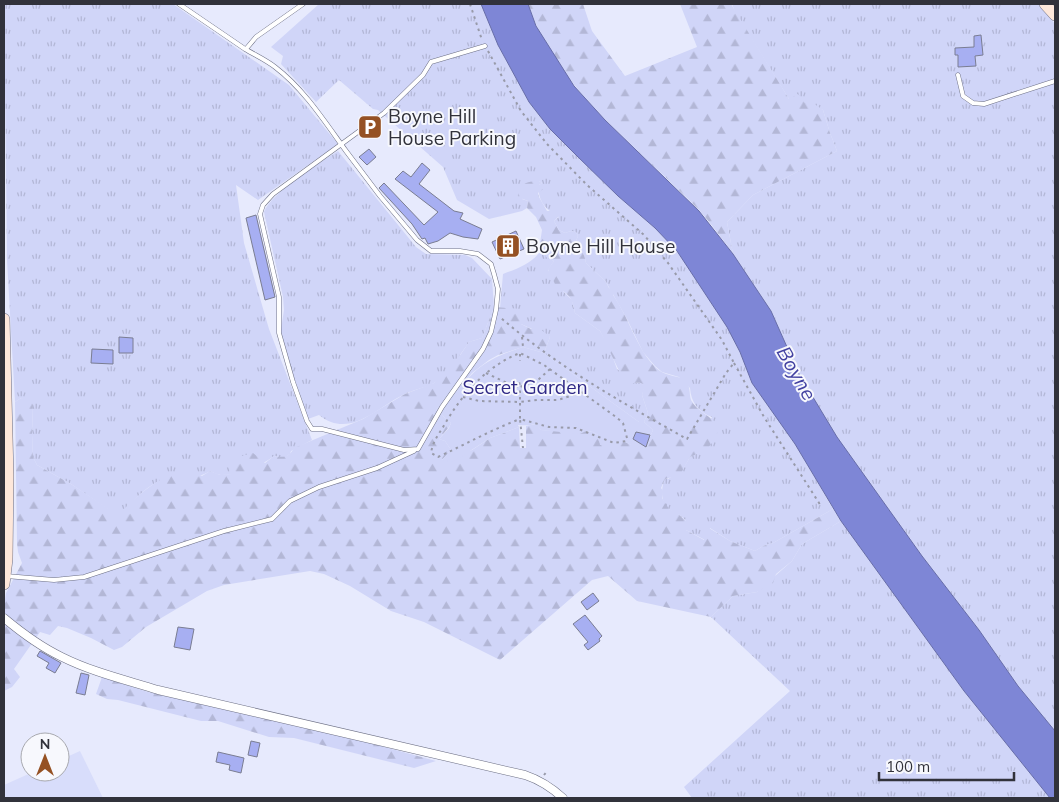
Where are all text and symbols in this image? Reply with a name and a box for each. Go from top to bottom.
place label: Boyne Hill House Parking [388,104,516,150]
parking icon: Boyne Hill House Parking [357,114,383,140]
building icon: Boyne Hill House [495,233,521,259]
place label: Boyne Hill House [526,234,675,258]
water label: Boyne [772,342,822,405]
park label: Secret Garden [462,375,588,399]
north arrow [20,732,70,782]
text: N [40,735,50,753]
scale bar [879,750,1014,782]
text: 100 m [886,757,930,776]

